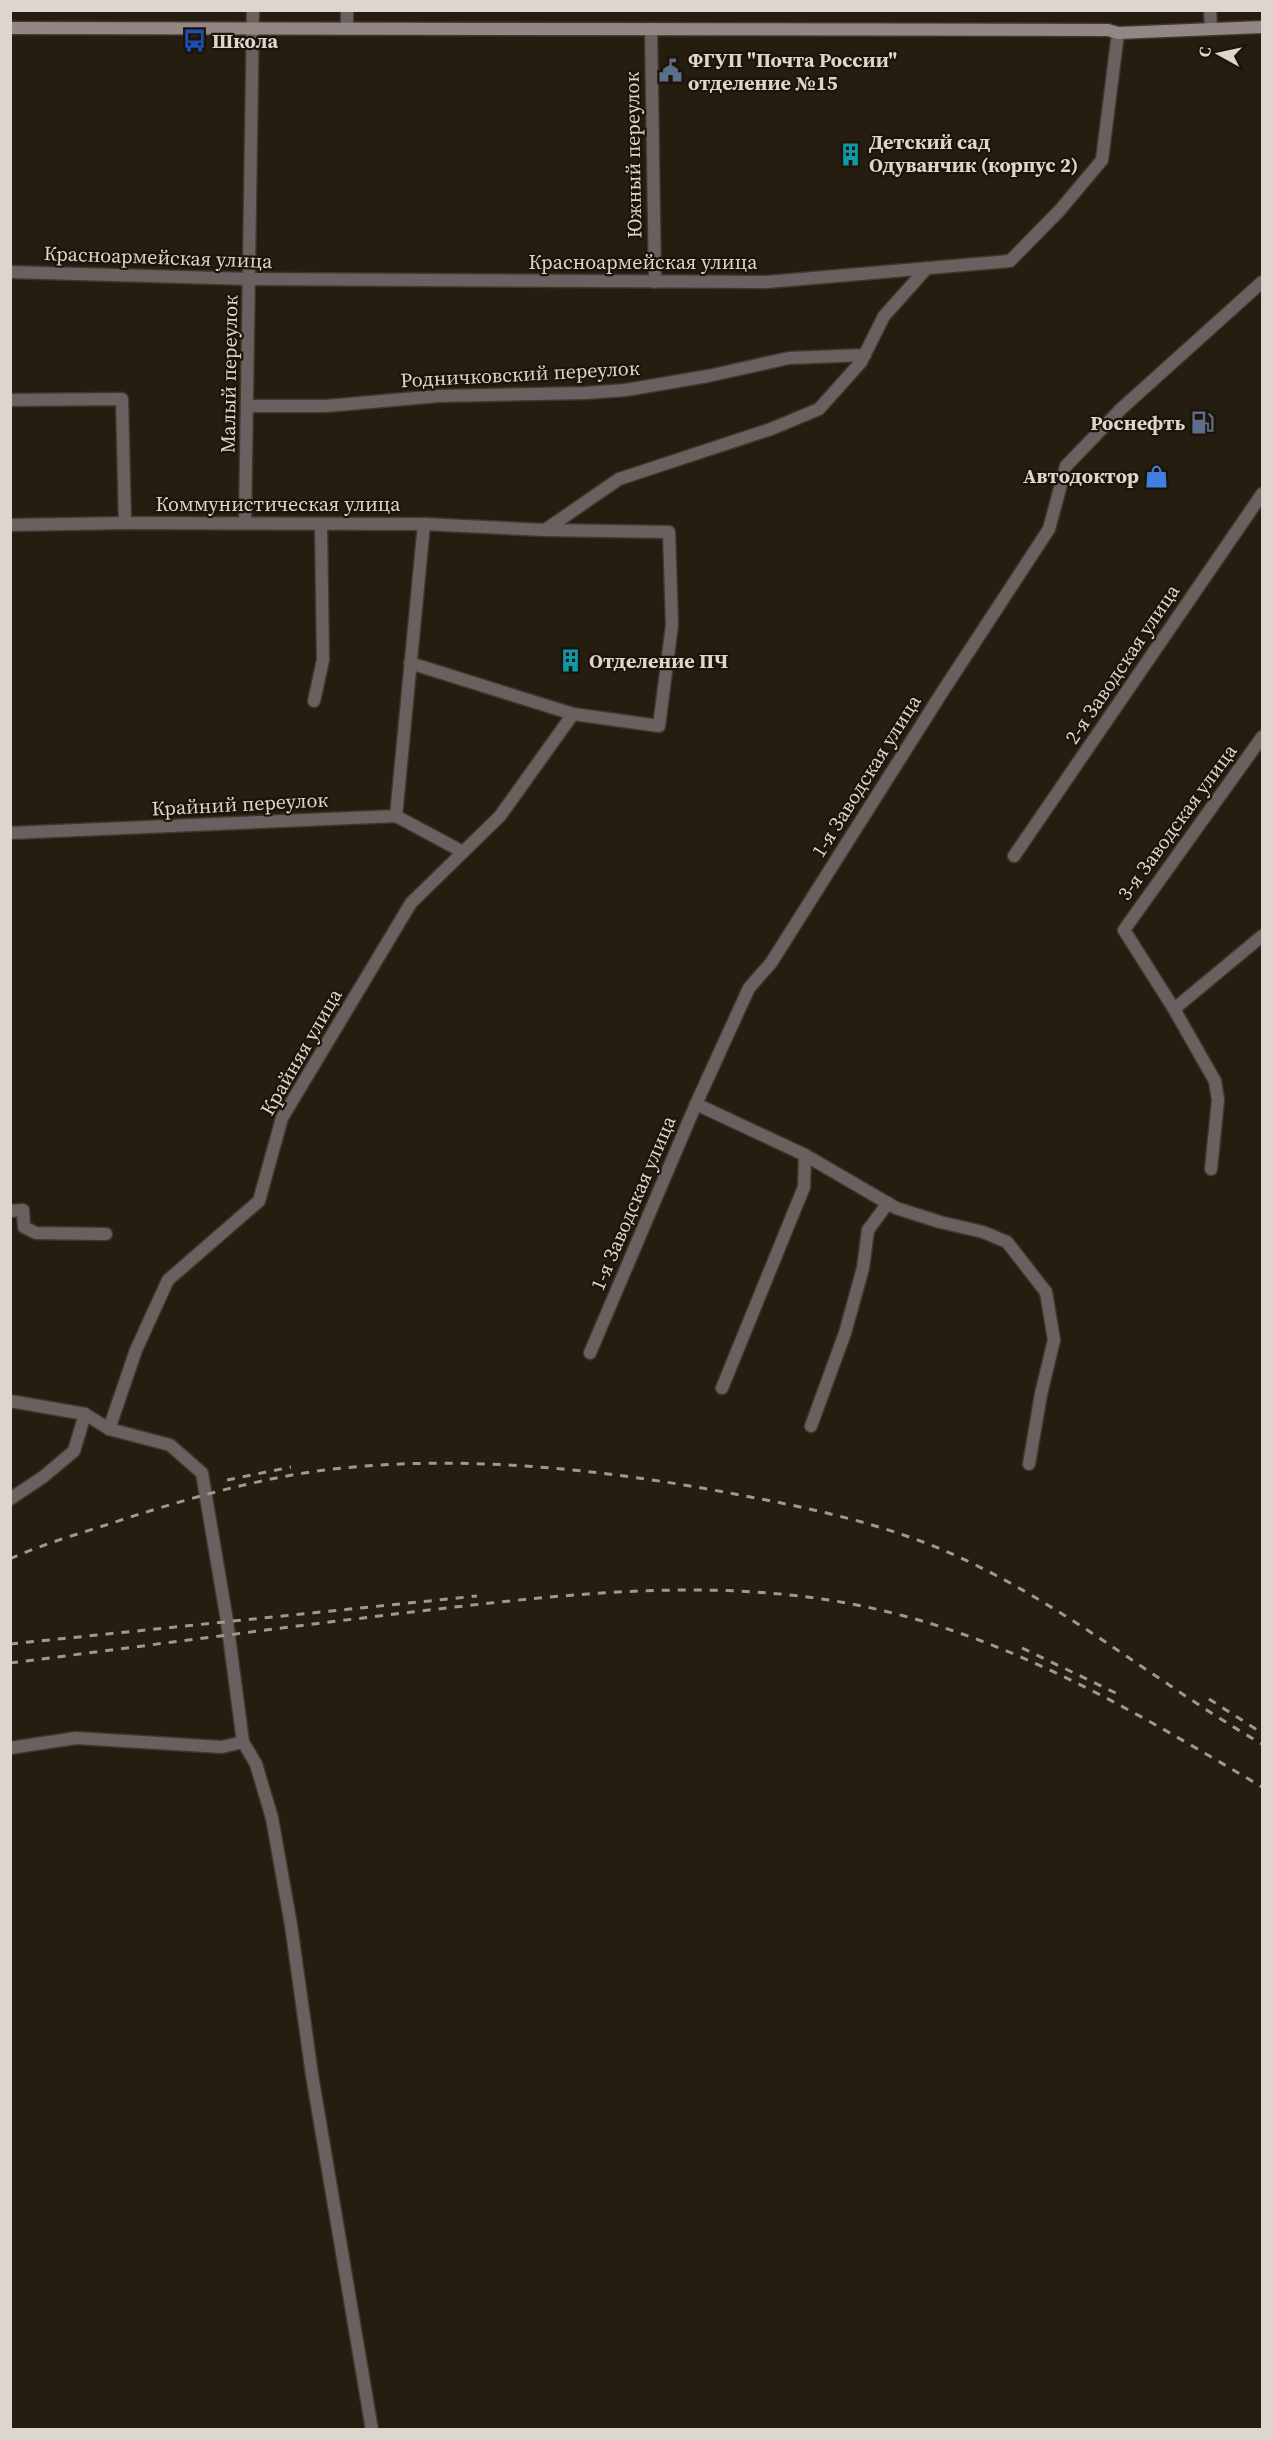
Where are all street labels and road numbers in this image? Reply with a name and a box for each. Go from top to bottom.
street label: Южный переулок [618,71,648,239]
street label: Красноармейская улица [43,239,274,275]
street label: Красноармейская улица [529,248,758,276]
street label: Малый переулок [214,295,244,453]
street label: Родничковский переулок [400,354,640,394]
street label: Коммунистическая улица [156,490,401,518]
street label: 2-я Заводская улица [1058,578,1186,749]
street label: 1-я Заводская улица [805,689,928,863]
street label: 3-я Заводская улица [1111,737,1244,906]
street label: Крайний переулок [151,785,329,823]
street label: Крайняя улица [253,983,349,1120]
street label: 1-я Заводская улица [584,1111,683,1295]

